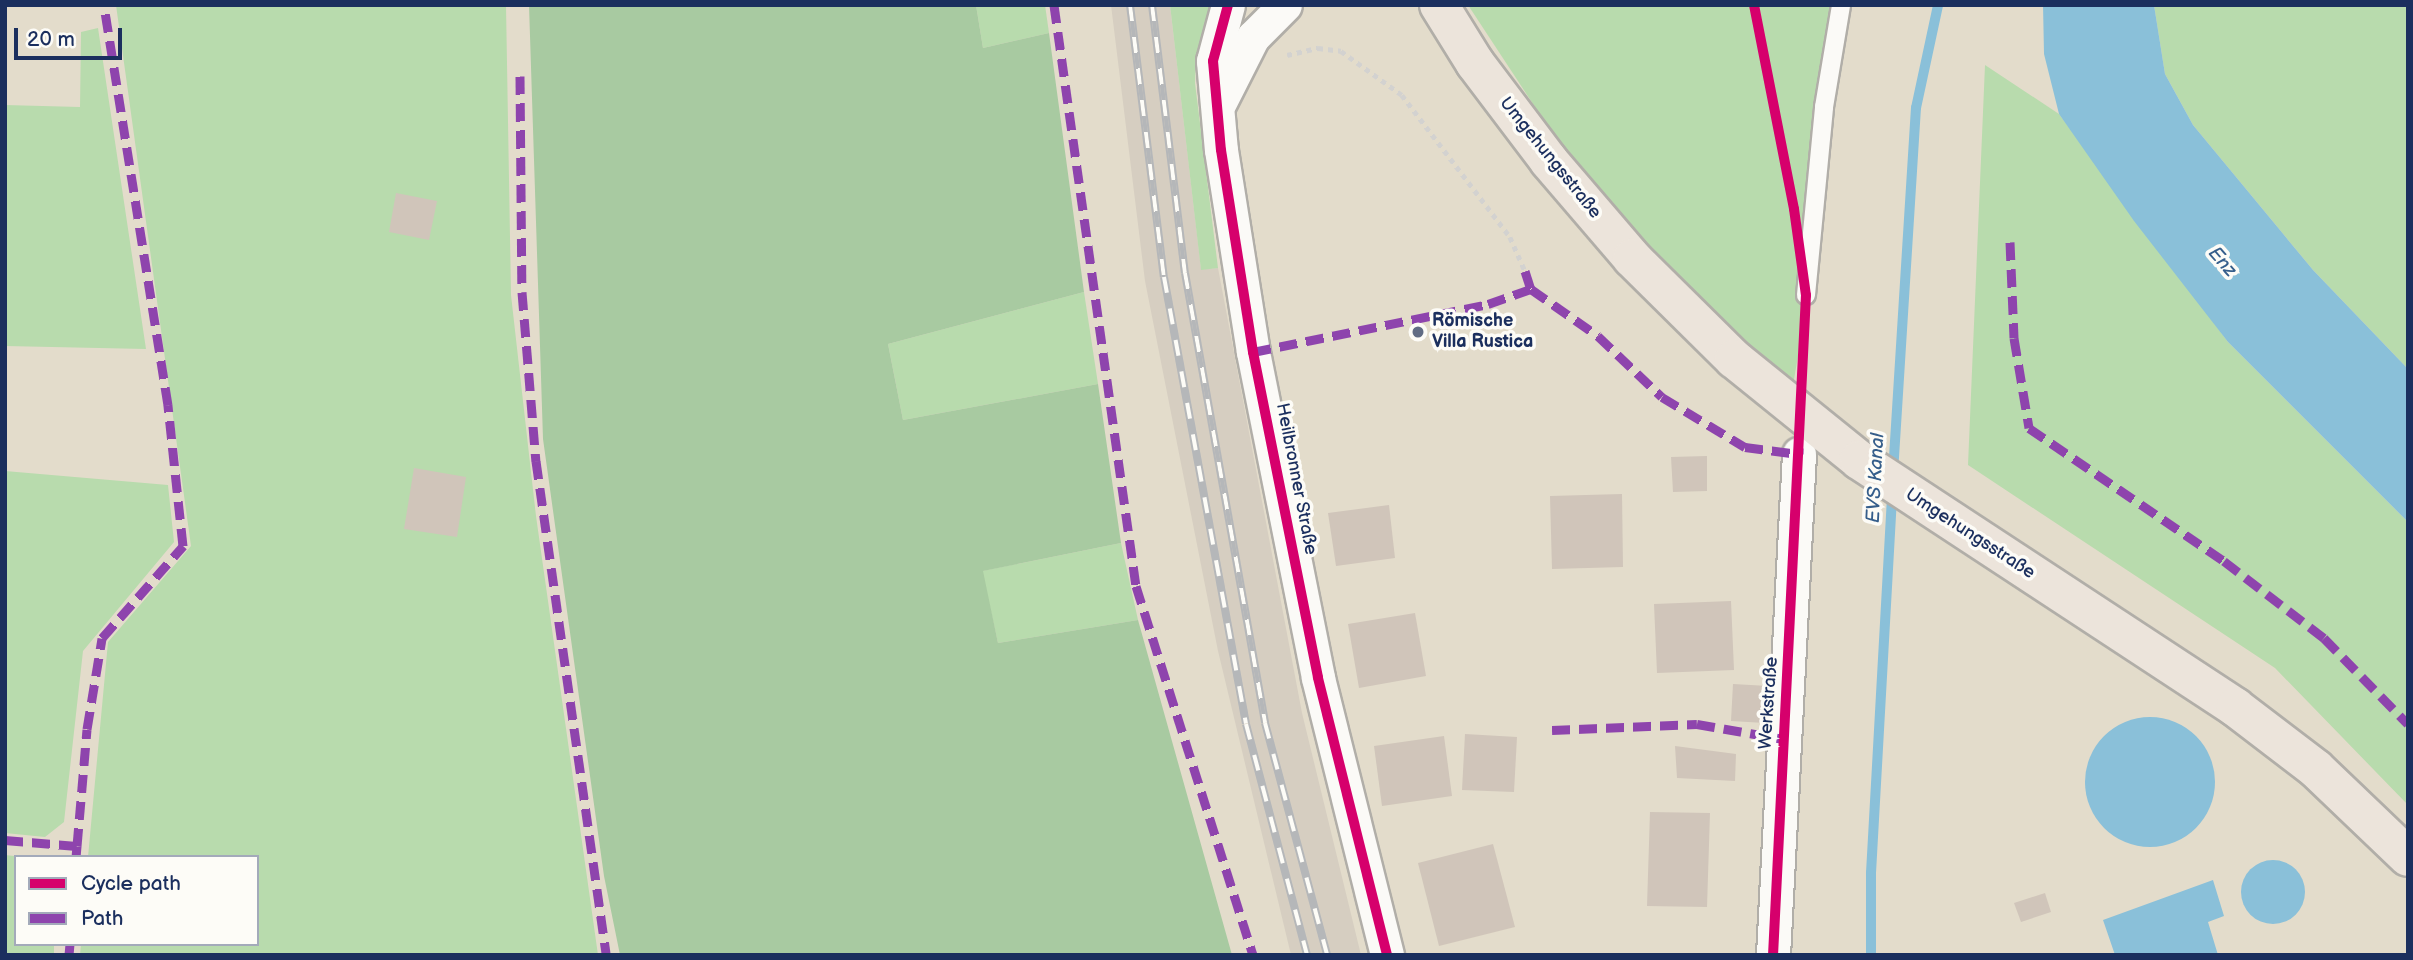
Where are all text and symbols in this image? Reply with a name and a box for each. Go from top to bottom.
scale bar [18,14,126,58]
text: 20 m [27,27,75,52]
street label: Umgehungsstraße [1494,93,1606,223]
water label: Enz [2203,242,2241,282]
place label: Römische Villa Rustica [1432,311,1533,354]
marker: Römische Villa Rustica [1410,324,1426,340]
street label: Heilbronner Straße [1271,401,1321,557]
water label: EVS Kanal [1862,432,1890,524]
street label: Umgehungsstraße [1901,484,2039,584]
street label: Werkstraße [1755,656,1783,750]
legend [14,855,259,946]
text: Cycle path [81,871,181,896]
text: Path [81,906,123,931]

